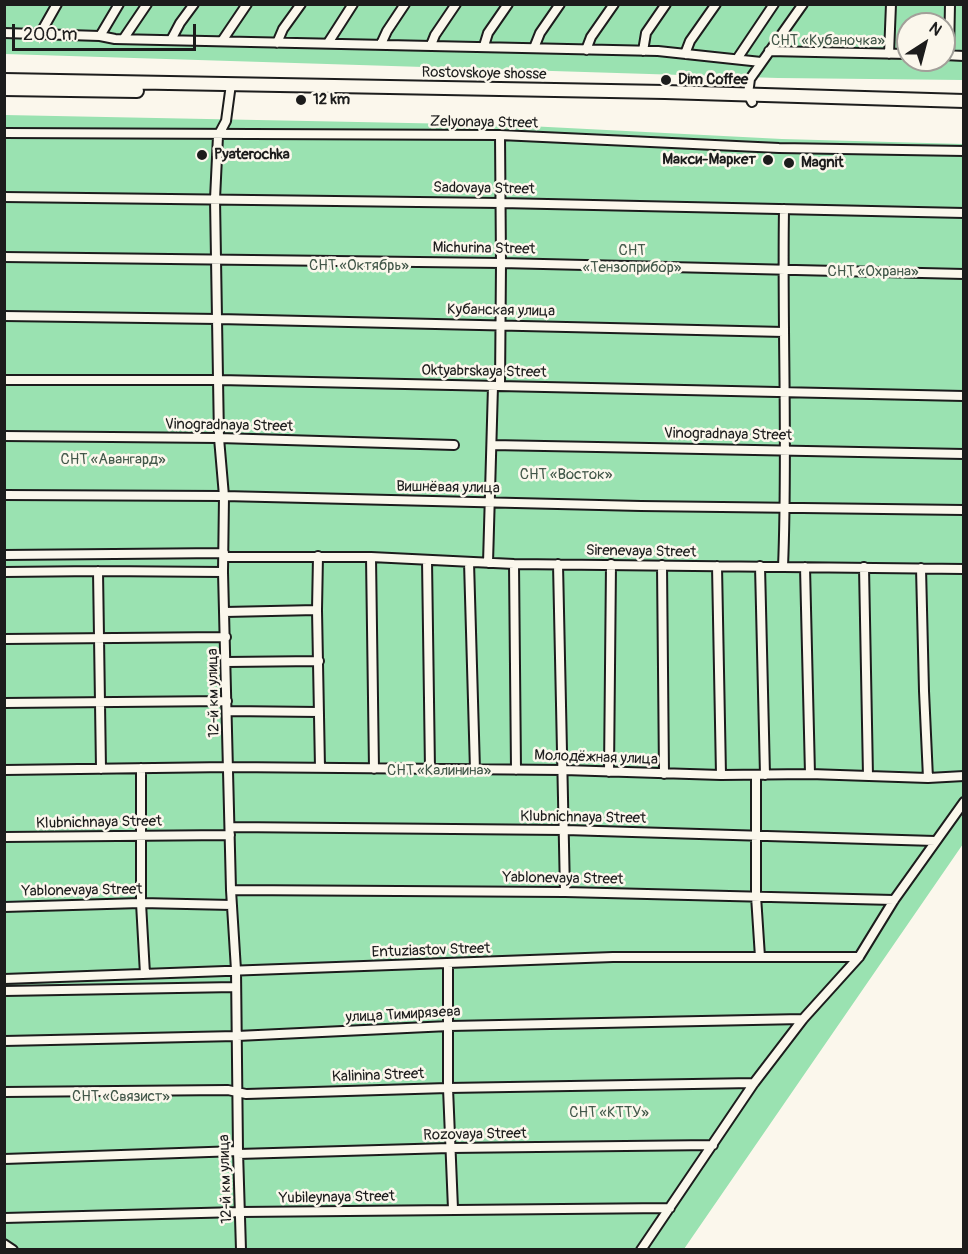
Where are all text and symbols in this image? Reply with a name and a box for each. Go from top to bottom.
scale bar [15,12,200,50]
north arrow [896,12,956,72]
text: N [925,18,946,40]
text: 200 m [23,23,78,46]
park label: СНТ «Кубаночка» [771,32,885,50]
street label: Rostovskoye shosse [421,64,547,84]
place label: Dim Coffee [678,71,748,89]
marker: Dim Coffee [659,73,673,87]
place label: 12 km [313,91,350,109]
marker: 12 km [294,93,308,107]
street label: Zelyonaya Street [430,113,538,133]
place label: Pyaterochka [214,146,290,164]
marker: Pyaterochka [195,148,209,162]
place label: Макси-Маркет [662,151,756,169]
marker: Макси-Маркет [761,153,775,167]
place label: Magnit [801,154,844,172]
marker: Magnit [782,156,796,170]
street label: Sadovaya Street [433,179,535,199]
street label: Michurina Street [432,239,536,259]
park label: СНТ «Тензоприбор» [583,242,681,277]
park label: СНТ «Октябрь» [309,257,409,275]
park label: СНТ «Охрана» [828,263,918,281]
street label: Кубанская улица [447,301,555,321]
street label: Oktyabrskaya Street [421,362,547,382]
street label: Vinogradnaya Street [165,416,293,436]
street label: Vinogradnaya Street [664,425,792,445]
park label: СНТ «Авангард» [60,451,166,469]
park label: СНТ «Восток» [520,466,612,484]
street label: Вишнёвая улица [396,478,500,498]
street label: Sirenevaya Street [586,542,696,562]
street label: 12-й км улица [204,648,224,738]
street label: Молодёжная улица [534,747,658,769]
park label: СНТ «Калинина» [387,762,491,780]
street label: Klubnichnaya Street [520,808,646,828]
street label: Klubnichnaya Street [36,813,162,833]
street label: Yablonevaya Street [502,869,624,889]
street label: Yablonevaya Street [21,881,143,901]
street label: Entuziastov Street [371,940,491,962]
street label: улица Тимирязева [345,1003,461,1027]
street label: Kalinina Street [331,1065,425,1087]
park label: СНТ «Связист» [72,1088,170,1106]
park label: СНТ «КТТУ» [569,1104,649,1122]
street label: Rozovaya Street [423,1125,527,1145]
street label: 12-й км улица [215,1134,237,1224]
street label: Yubileynaya Street [279,1188,395,1208]

